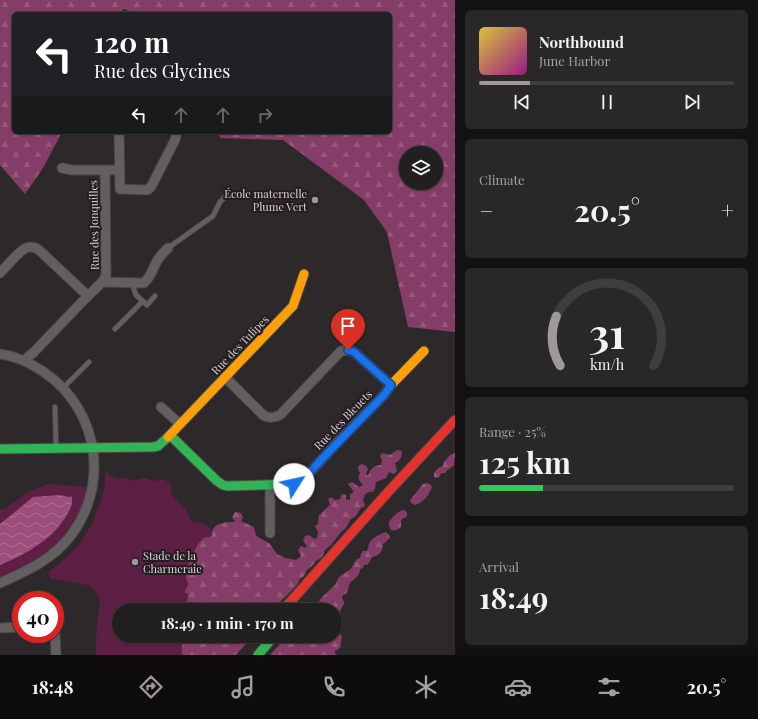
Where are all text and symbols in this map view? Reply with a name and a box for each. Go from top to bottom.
text: 120 m [94,23,169,60]
icon: left [28,28,80,80]
text: Northbound [539,32,624,52]
text: June Harbor [539,52,610,69]
text: Rue des Glycines [94,59,230,83]
icon: previous [511,91,533,113]
icon: pause [596,91,618,113]
icon: next [681,91,703,113]
icon: left [128,104,150,126]
icon: ahead [170,104,192,126]
icon: ahead [212,104,234,126]
icon: right [254,104,276,126]
map controls [399,146,443,190]
button: layers [399,146,443,190]
text: Climate [479,171,525,188]
street label: Rue des Jonquilles [85,180,102,270]
place label: École maternelle Plume Vert [224,186,307,214]
text: 20.5° [574,190,640,230]
marker: École maternelle Plume Vert [310,195,320,205]
text: − [479,195,493,225]
text: + [721,195,734,225]
text: 31 [588,303,625,358]
pin [331,309,365,350]
street label: Rue des Tulipes [208,312,272,378]
icon: arrive [337,315,359,337]
text: km/h [589,354,624,373]
street label: Rue des Bleuets [310,386,375,453]
text: Range · 25% [479,423,546,440]
text: 125 km [479,442,571,482]
position arrow [273,463,315,505]
place label: Stade de la Charmeraie [143,548,202,576]
marker: Stade de la Charmeraie [130,557,140,567]
text: Arrival [479,558,519,575]
text: 18:49 [479,577,548,617]
speed limit sign: 40 [12,591,64,643]
text: 18:49 · 1 min · 170 m [160,613,294,633]
icon: directions [137,673,165,701]
icon: music [229,673,257,701]
icon: phone [320,673,348,701]
icon: climate [412,673,440,701]
icon: car [504,673,532,701]
icon: filters [595,673,623,701]
text: 18:48 [32,675,74,699]
text: 20.5° [687,675,726,699]

